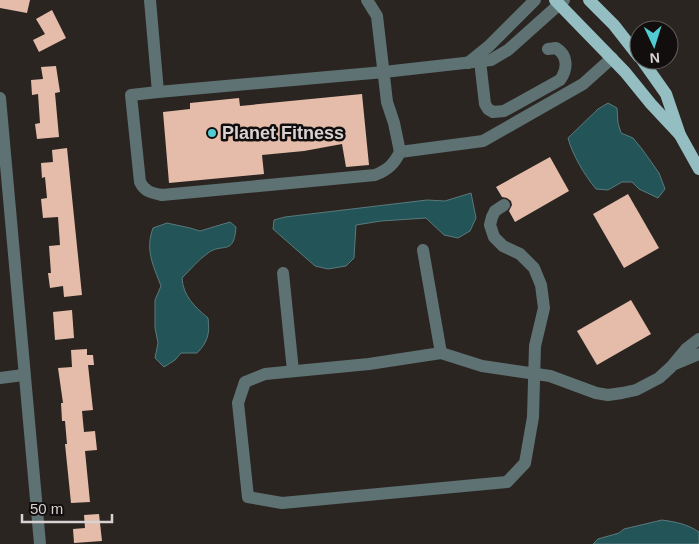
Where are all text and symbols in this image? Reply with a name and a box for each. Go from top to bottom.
north arrow [629,20,679,70]
text: N [649,50,661,66]
place label: Planet Fitness [222,123,344,143]
marker: Planet Fitness [206,127,218,139]
scale bar [22,492,112,524]
text: 50 m [30,500,63,517]

